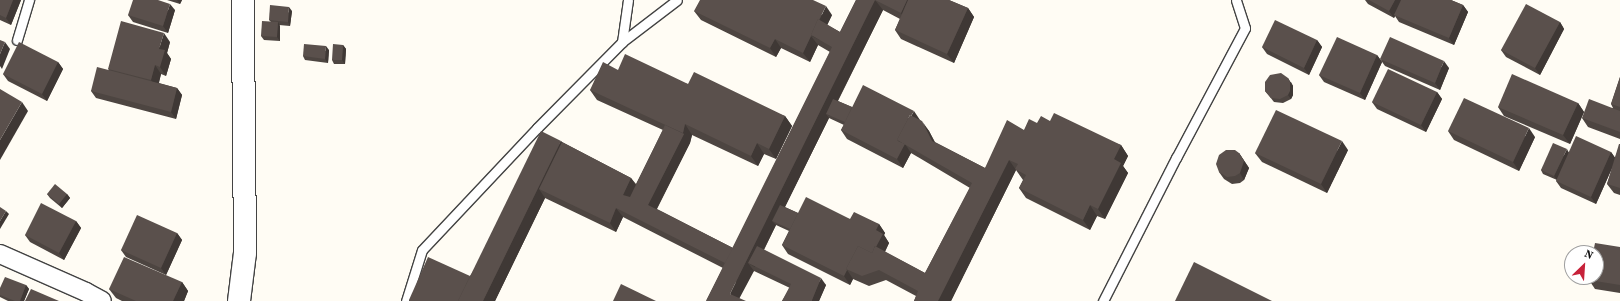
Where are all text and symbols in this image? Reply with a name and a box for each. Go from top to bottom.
north arrow [1564,245,1604,285]
text: N [1582,246,1596,263]

